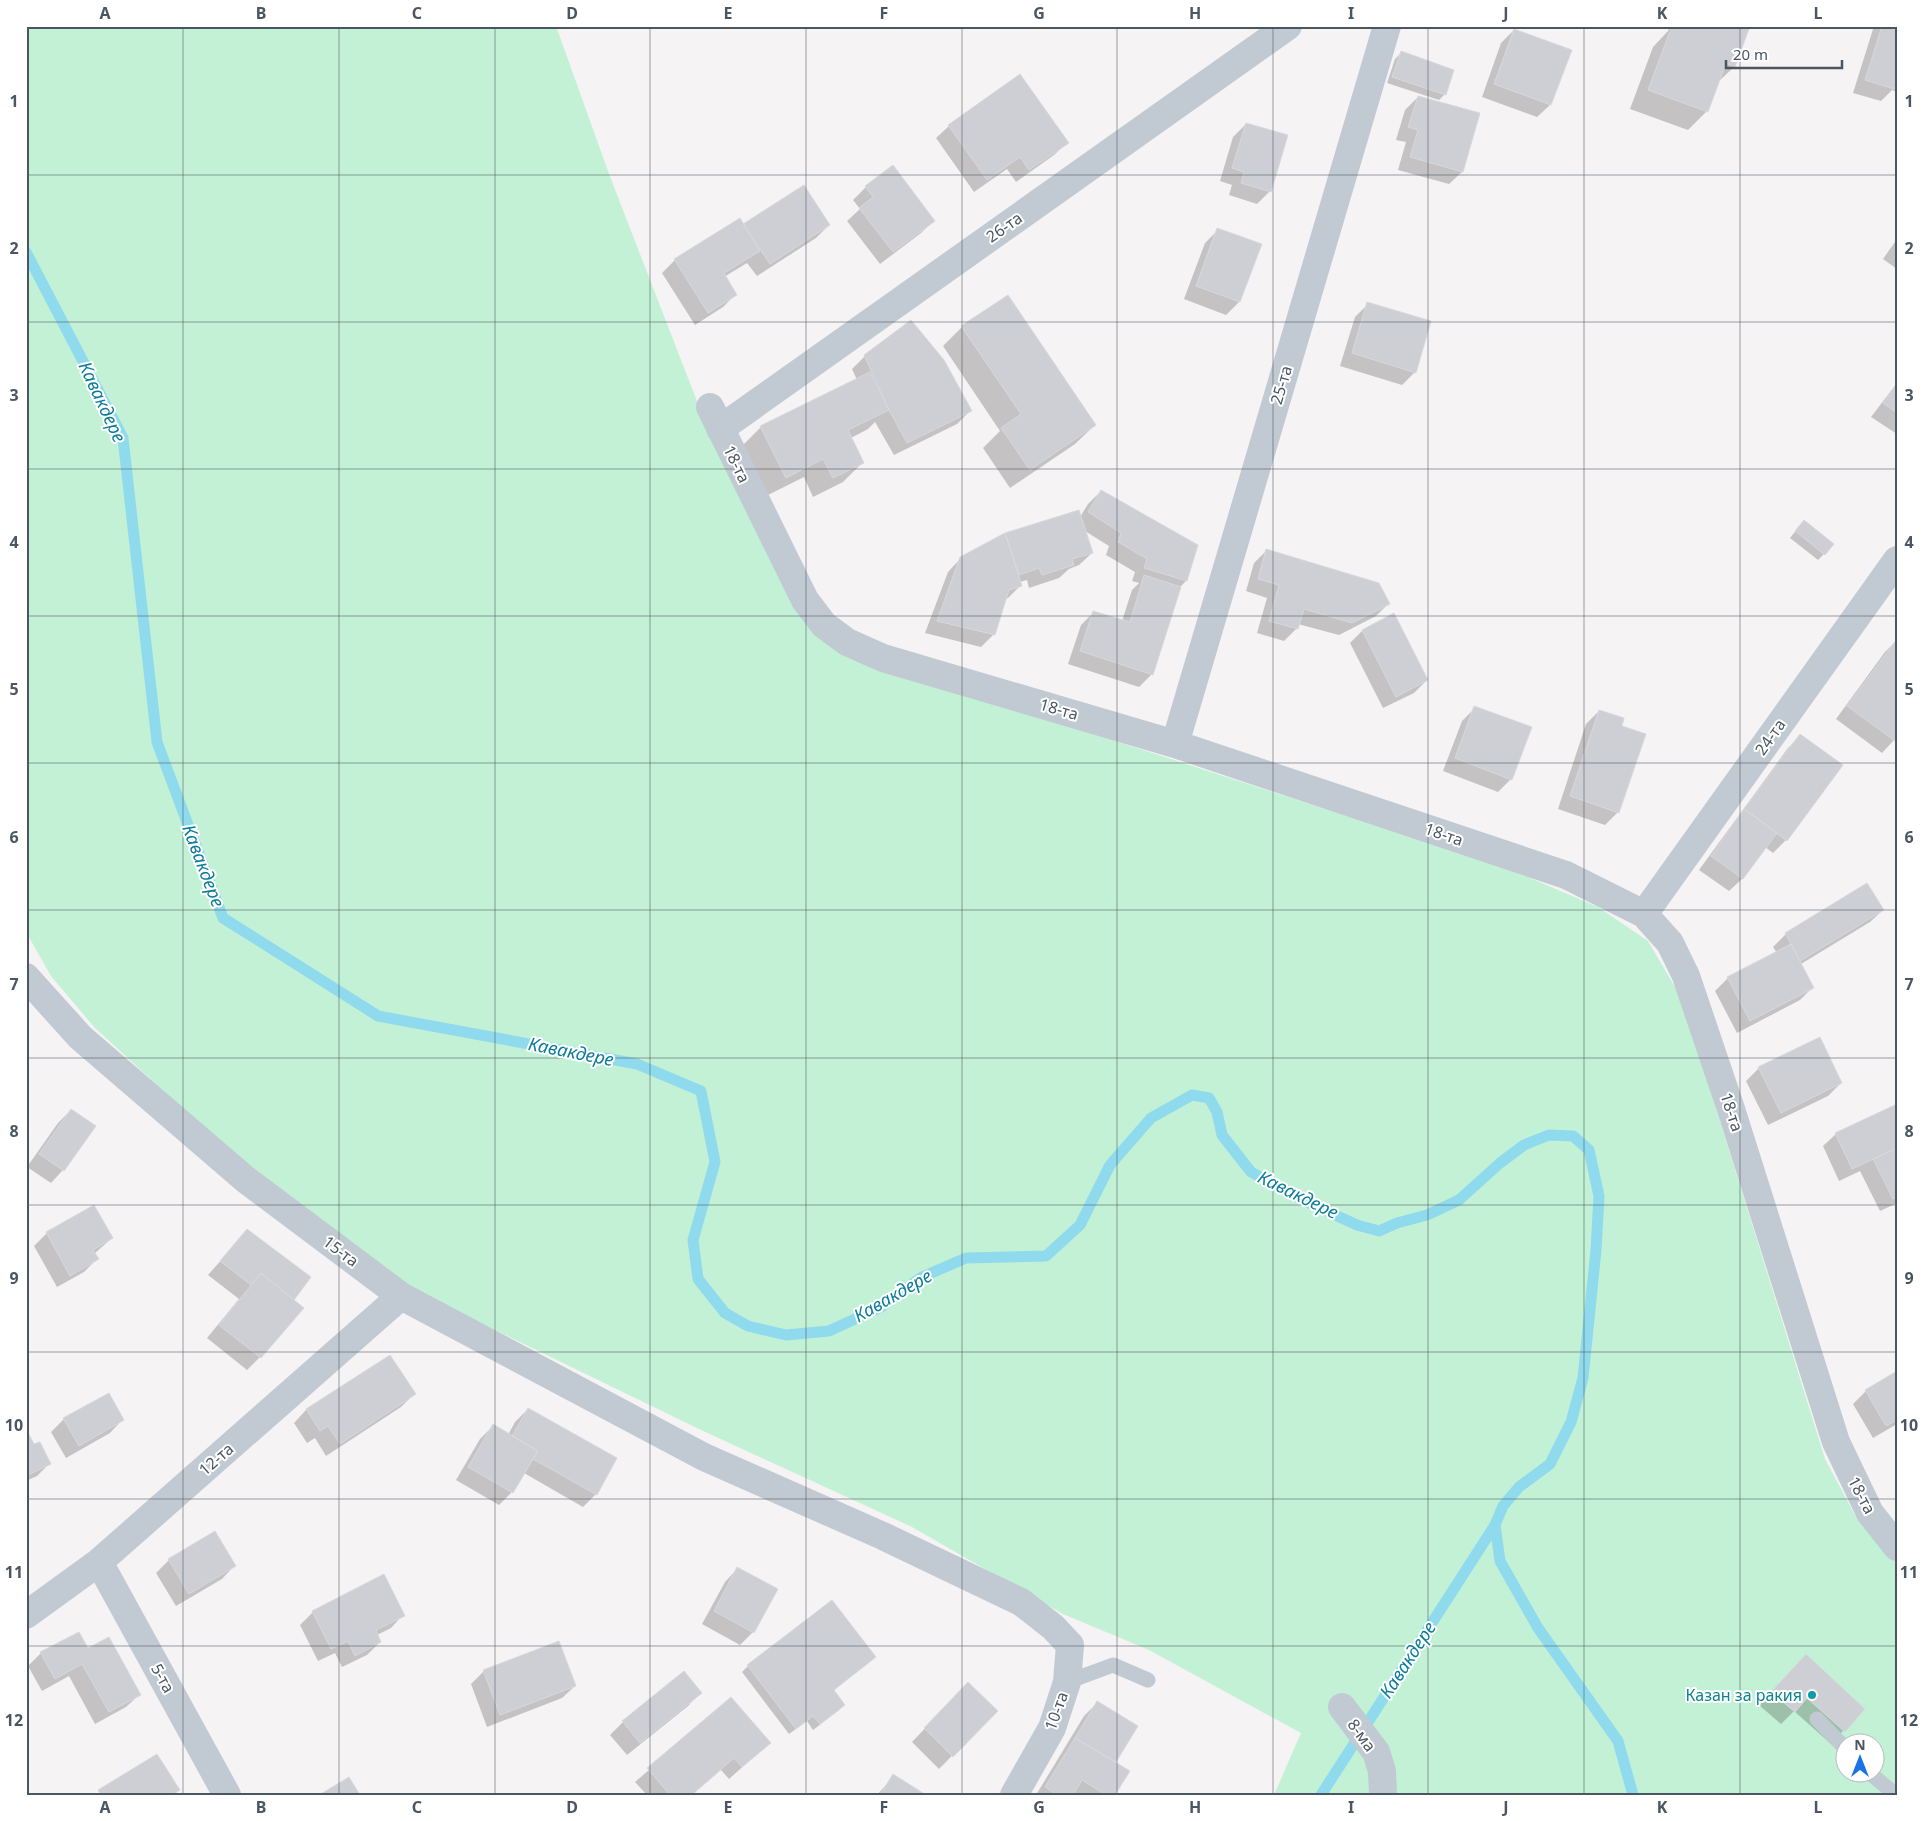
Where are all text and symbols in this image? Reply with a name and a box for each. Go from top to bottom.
text: A [99,2,111,24]
text: B [256,2,266,24]
text: C [412,2,422,24]
text: D [566,2,578,24]
text: E [724,2,733,24]
text: F [880,2,888,24]
text: G [1033,2,1045,24]
text: H [1189,2,1201,24]
text: I [1348,2,1354,24]
text: J [1501,2,1509,24]
text: K [1657,2,1668,24]
text: L [1814,2,1823,24]
scale bar [1726,38,1842,70]
text: 20 m [1733,44,1768,64]
text: 1 [9,90,19,112]
text: 1 [1904,90,1914,112]
street label: 26-та [982,207,1026,247]
text: 2 [9,237,19,259]
text: 2 [1904,237,1914,259]
water label: Кавакдере [74,357,132,446]
street label: 25-та [1265,363,1297,407]
text: 3 [9,384,19,406]
text: 3 [1904,384,1914,406]
street label: 18-та [718,441,756,487]
text: 4 [9,531,19,553]
text: 4 [1904,531,1914,553]
text: 5 [9,678,19,700]
text: 5 [1904,678,1914,700]
street label: 18-та [1037,693,1081,725]
street label: 24-та [1750,715,1790,759]
street label: 18-та [1422,817,1466,851]
water label: Кавакдере [177,821,231,910]
text: 6 [9,826,19,848]
text: 6 [1904,826,1914,848]
text: 7 [9,973,19,995]
text: 7 [1904,973,1914,995]
water label: Кавакдере [527,1031,616,1071]
street label: 18-та [1715,1090,1749,1134]
text: 8 [9,1120,19,1142]
text: 8 [1904,1120,1914,1142]
water label: Кавакдере [1254,1164,1343,1224]
street label: 15-та [319,1230,363,1272]
water label: Кавакдере [849,1263,936,1327]
text: 9 [9,1267,19,1289]
text: 9 [1904,1267,1914,1289]
text: 10 [5,1414,23,1436]
text: 10 [1900,1414,1918,1436]
street label: 12-та [194,1438,238,1480]
street label: 18-та [1843,1472,1881,1518]
text: 11 [5,1561,23,1583]
text: 11 [1900,1561,1918,1583]
water label: Кавакдере [1374,1617,1441,1702]
street label: 5-та [146,1659,180,1697]
place label: Казан за ракия [1685,1684,1802,1706]
street label: 10-та [1039,1689,1073,1733]
marker: Казан за ракия [1806,1689,1818,1701]
text: 12 [5,1709,23,1731]
text: 12 [1900,1709,1918,1731]
street label: 8-ма [1343,1714,1381,1756]
north arrow [1836,1734,1886,1784]
text: N [1854,1735,1866,1754]
text: A [99,1796,111,1818]
text: B [256,1796,266,1818]
text: C [412,1796,422,1818]
text: D [566,1796,578,1818]
text: E [724,1796,733,1818]
text: F [880,1796,888,1818]
text: G [1033,1796,1045,1818]
text: H [1189,1796,1201,1818]
text: I [1348,1796,1354,1818]
text: J [1501,1796,1509,1818]
text: K [1657,1796,1668,1818]
text: L [1814,1796,1823,1818]

